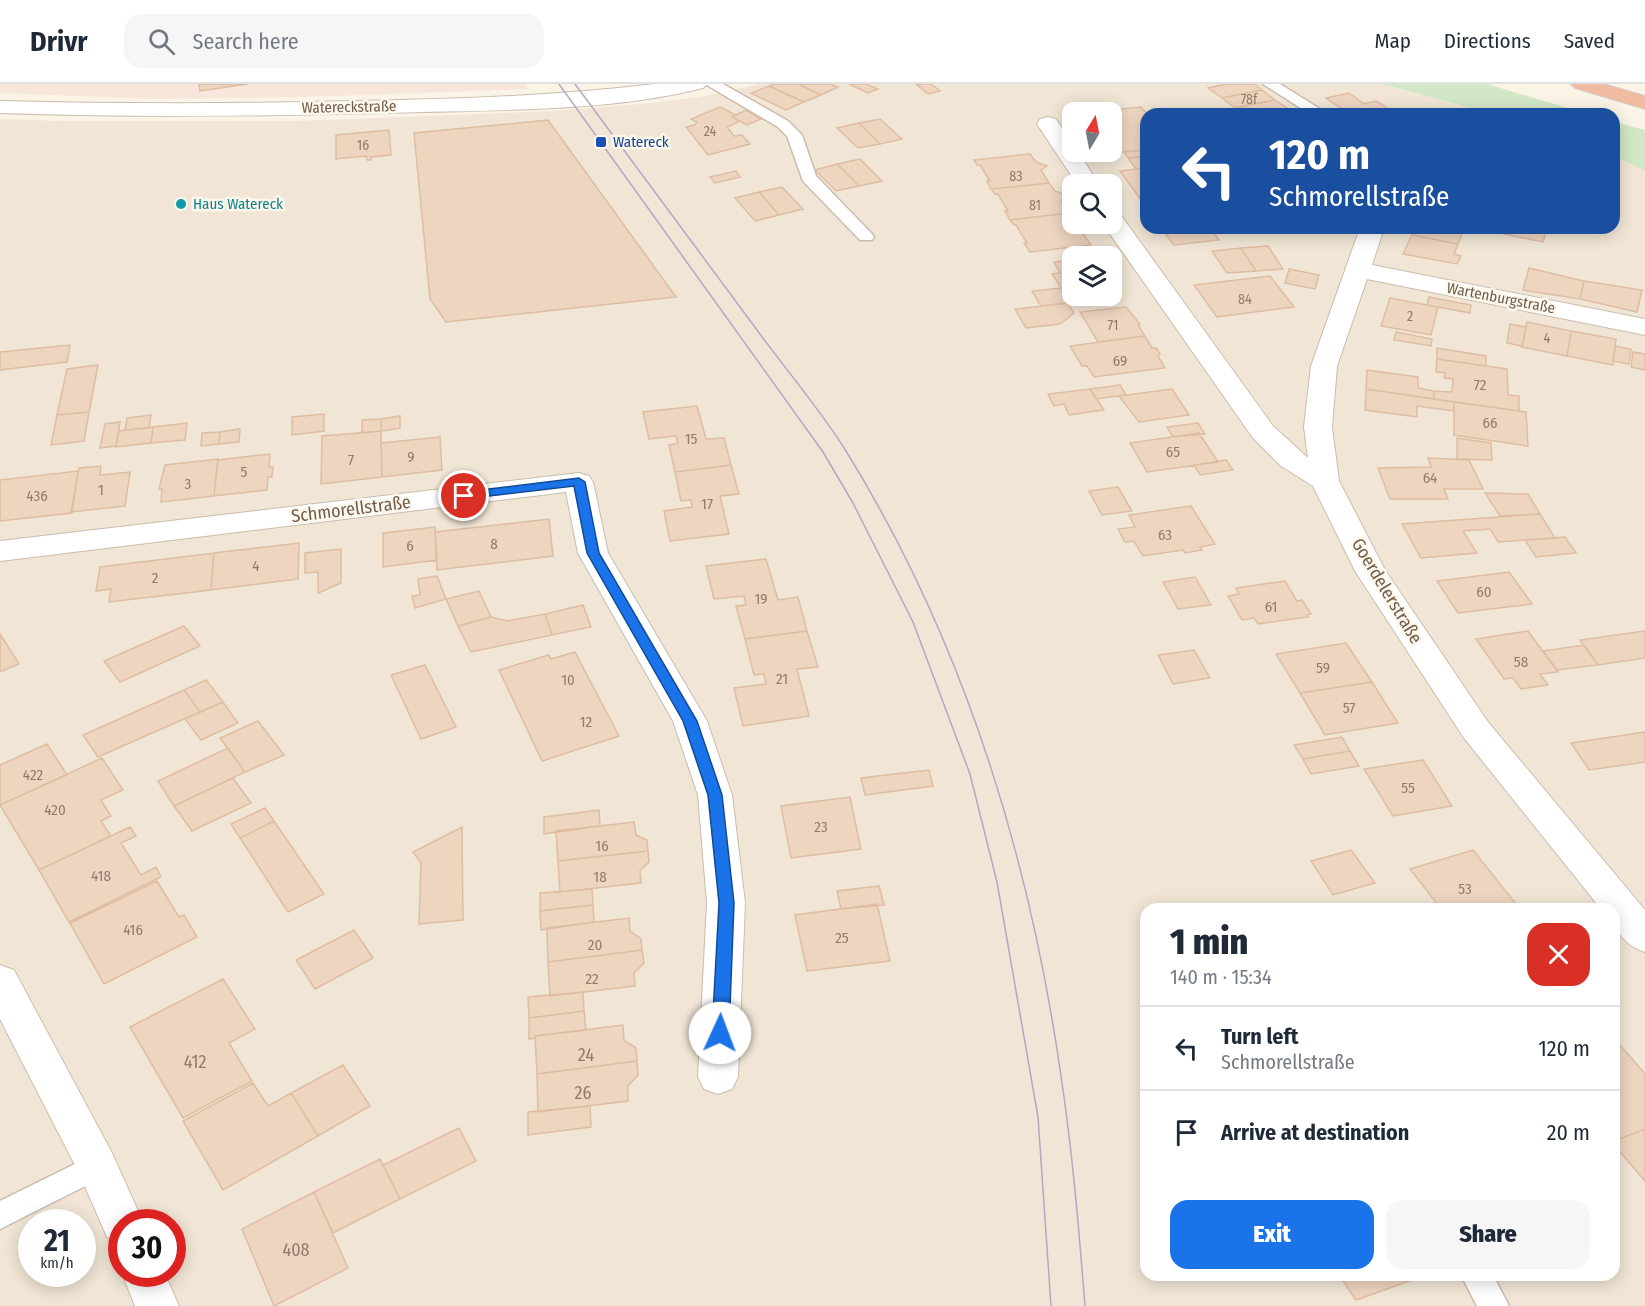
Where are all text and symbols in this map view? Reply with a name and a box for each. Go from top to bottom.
search box [124,14,544,68]
text: Drivr [30,25,88,58]
icon: search [145,25,178,58]
text: Search here [193,28,299,55]
text: Map [1374,28,1411,54]
text: Directions [1444,28,1531,54]
text: Saved [1564,28,1615,54]
house number: 78f [1241,91,1259,108]
street label: Watereckstraße [302,97,396,117]
north arrow [1062,102,1122,162]
map controls [1062,102,1122,306]
house number: 24 [704,123,717,140]
text: 120 m [1269,130,1370,180]
icon: left [1170,132,1248,210]
place label: Watereck [613,133,669,151]
marker: Watereck [594,135,608,149]
house number: 16 [357,137,369,154]
house number: 83 [1009,168,1023,185]
button: search [1062,174,1122,234]
text: Schmorellstraße [1269,181,1449,213]
place label: Haus Watereck [193,195,283,213]
marker: Haus Watereck [174,197,188,211]
house number: 81 [1029,197,1041,214]
button: layers [1062,246,1122,306]
street label: Wartenburgstraße [1445,279,1557,317]
house number: 84 [1238,291,1252,308]
house number: 2 [1407,308,1413,325]
house number: 71 [1108,317,1118,334]
house number: 4 [1544,330,1551,347]
house number: 69 [1113,352,1127,370]
house number: 72 [1474,376,1487,394]
house number: 66 [1483,414,1497,432]
house number: 15 [685,430,697,448]
house number: 65 [1166,443,1180,461]
house number: 9 [407,448,415,466]
house number: 7 [348,451,354,469]
house number: 5 [241,463,248,481]
house number: 64 [1423,469,1437,487]
pin [438,470,489,521]
house number: 3 [185,475,192,493]
icon: arrive [447,479,480,512]
house number: 1 [98,481,104,499]
house number: 436 [26,487,48,505]
street label: Schmorellstraße [290,491,412,527]
house number: 17 [701,495,713,513]
house number: 63 [1158,526,1172,544]
street label: Goerdelerstraße [1347,534,1427,648]
house number: 8 [490,535,498,553]
house number: 6 [406,537,414,555]
house number: 4 [252,557,260,575]
house number: 2 [152,569,159,587]
house number: 60 [1476,583,1492,601]
house number: 19 [754,590,768,608]
house number: 61 [1265,598,1277,616]
house number: 58 [1514,653,1528,671]
house number: 59 [1316,659,1330,677]
house number: 21 [776,670,788,688]
house number: 10 [561,671,575,689]
house number: 57 [1343,699,1355,717]
house number: 12 [580,713,593,731]
house number: 422 [23,766,44,784]
house number: 55 [1401,779,1415,797]
house number: 420 [44,801,66,819]
house number: 23 [814,818,828,836]
house number: 16 [595,837,609,855]
house number: 418 [91,867,111,885]
house number: 18 [593,868,607,886]
house number: 53 [1458,880,1472,898]
text: 1 min [1170,920,1248,964]
house number: 416 [123,921,143,939]
button: close [1527,923,1590,986]
house number: 25 [835,929,849,947]
house number: 20 [588,936,602,954]
text: 140 m · 15:34 [1170,965,1272,989]
house number: 22 [585,970,599,988]
position arrow [688,1001,752,1065]
text: Turn left [1221,1023,1299,1050]
icon: left [1170,1032,1203,1065]
text: 120 m [1538,1035,1590,1062]
house number: 24 [578,1044,594,1066]
text: Schmorellstraße [1221,1050,1355,1074]
house number: 412 [184,1051,206,1073]
house number: 26 [575,1082,592,1104]
icon: arrive [1170,1116,1203,1149]
text: Arrive at destination [1221,1119,1409,1146]
text: 20 m [1547,1119,1590,1146]
button: Exit [1170,1200,1374,1269]
button: Share [1386,1200,1590,1269]
speed limit sign: 30 [108,1209,186,1287]
text: 21 [44,1223,70,1259]
house number: 408 [282,1239,310,1261]
text: km/h [40,1254,74,1272]

